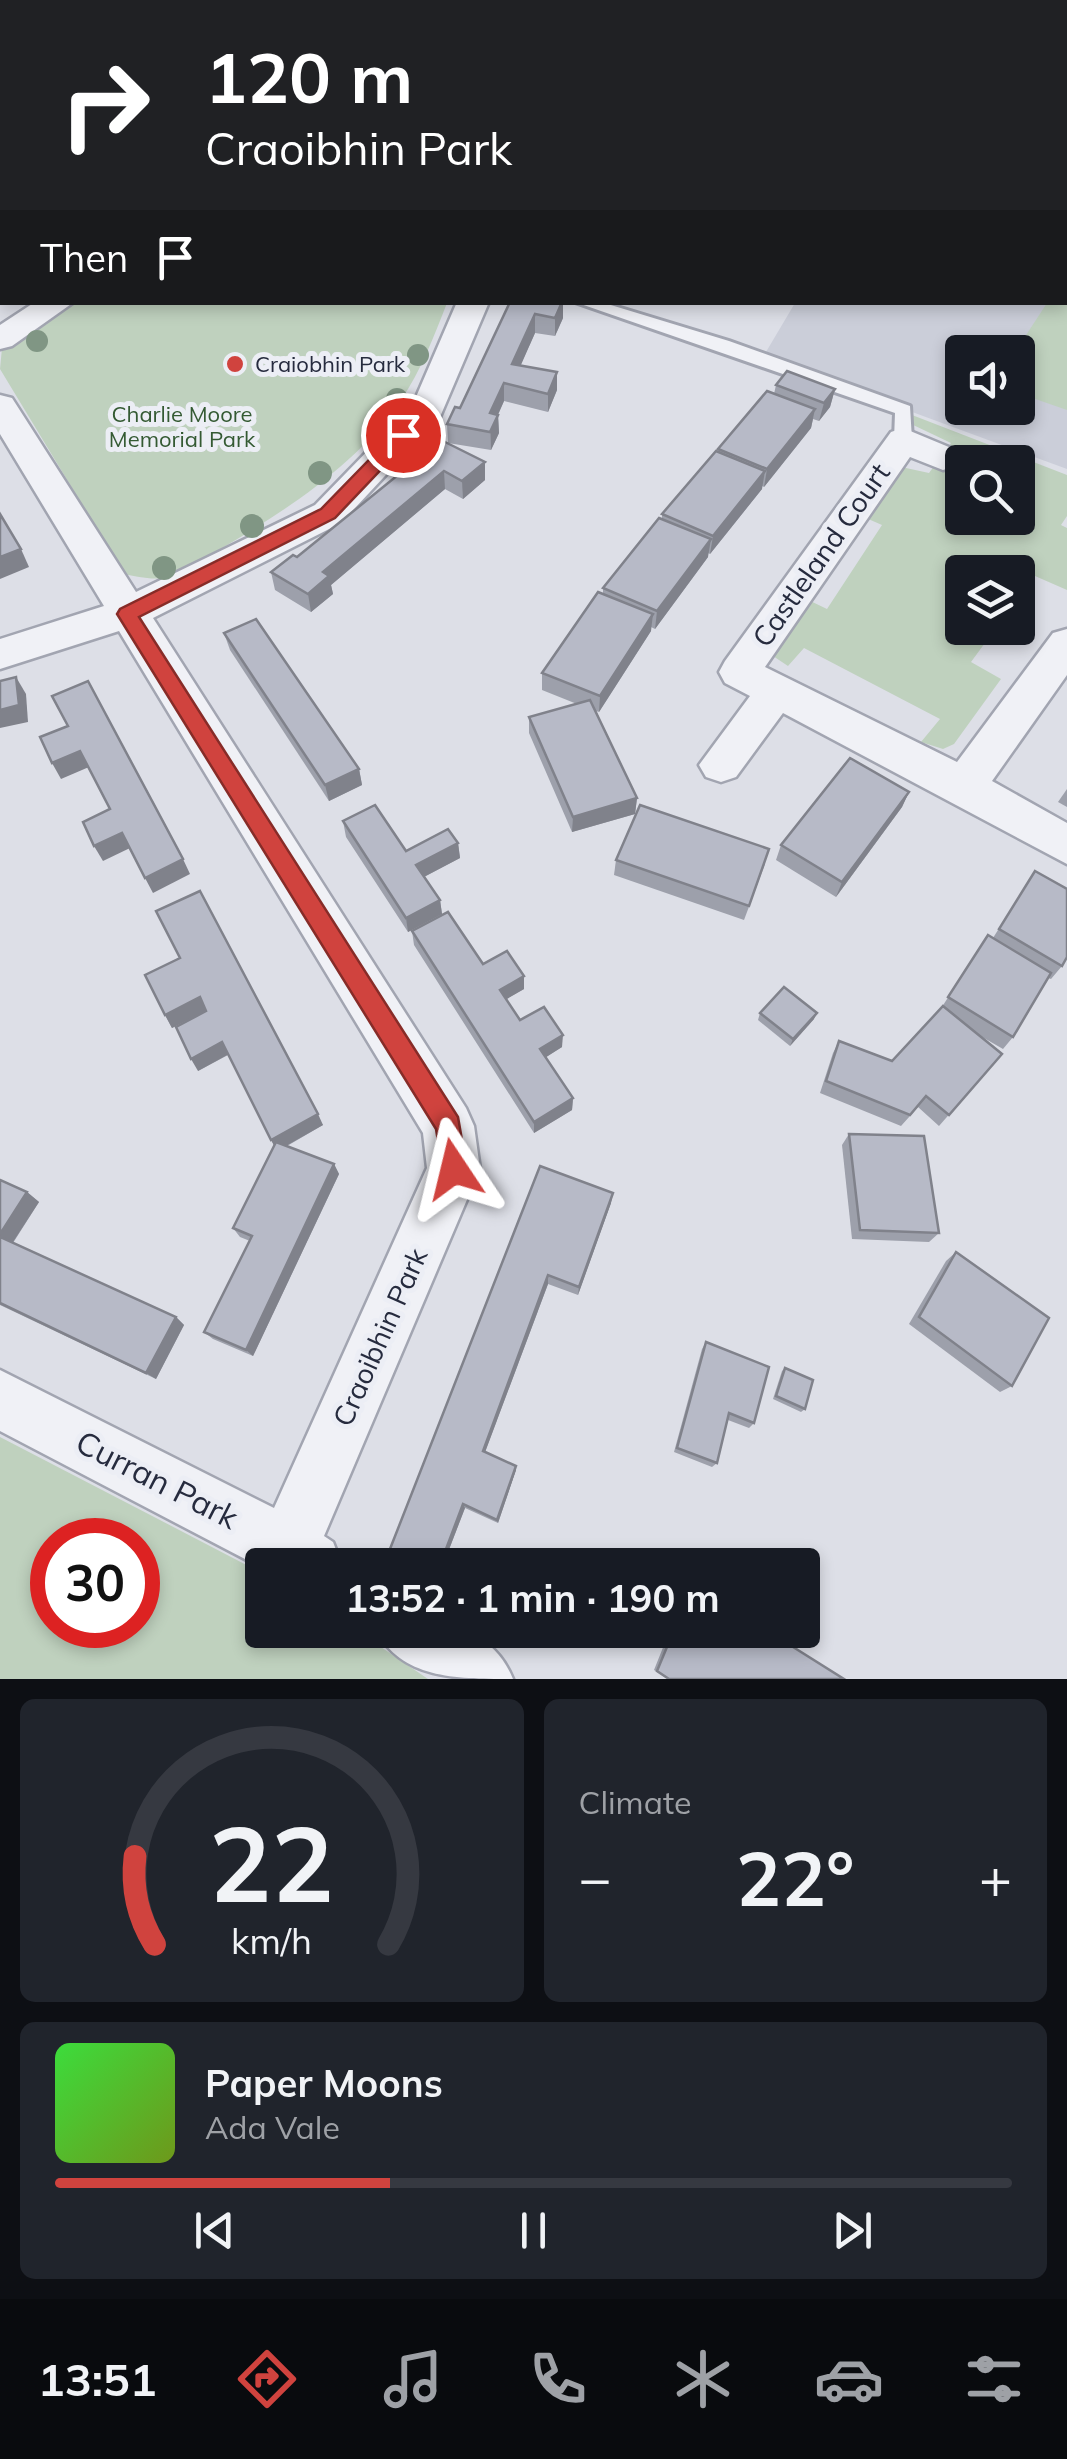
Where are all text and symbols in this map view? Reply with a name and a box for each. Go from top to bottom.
text: 120 m [205,33,413,121]
icon: right [40,40,170,170]
text: Craoibhin Park [205,120,512,176]
icon: arrive [148,230,203,285]
text: Then [40,234,128,282]
map controls [945,335,1035,645]
button: sound [945,335,1035,425]
place label: Craiobhin Park [255,350,406,378]
marker: Craiobhin Park [224,353,246,375]
pin [361,393,446,478]
park label: Charlie Moore Memorial Park [109,400,256,453]
icon: arrive [376,408,431,463]
button: search [945,445,1035,535]
street label: Castleland Court [744,456,897,653]
button: layers [945,555,1035,645]
position arrow [402,1117,506,1221]
street label: Craoibhin Park [325,1242,435,1431]
street label: Curran Park [70,1421,246,1537]
speed limit sign: 30 [30,1518,160,1648]
text: 13:52 · 1 min · 190 m [345,1574,720,1622]
text: Climate [579,1782,691,1822]
text: 22 [209,1797,334,1928]
text: 22° [736,1831,854,1925]
text: − [579,1843,612,1912]
text: + [979,1843,1012,1912]
text: km/h [231,1918,312,1963]
text: Paper Moons [205,2059,443,2107]
text: Ada Vale [205,2107,340,2147]
icon: previous [187,2203,242,2258]
icon: pause [506,2203,561,2258]
icon: next [825,2203,880,2258]
icon: directions [232,2344,302,2414]
icon: music [378,2344,448,2414]
icon: phone [523,2344,593,2414]
icon: climate [668,2344,738,2414]
icon: car [814,2344,884,2414]
icon: filters [959,2344,1029,2414]
text: 13:51 [38,2351,157,2407]

